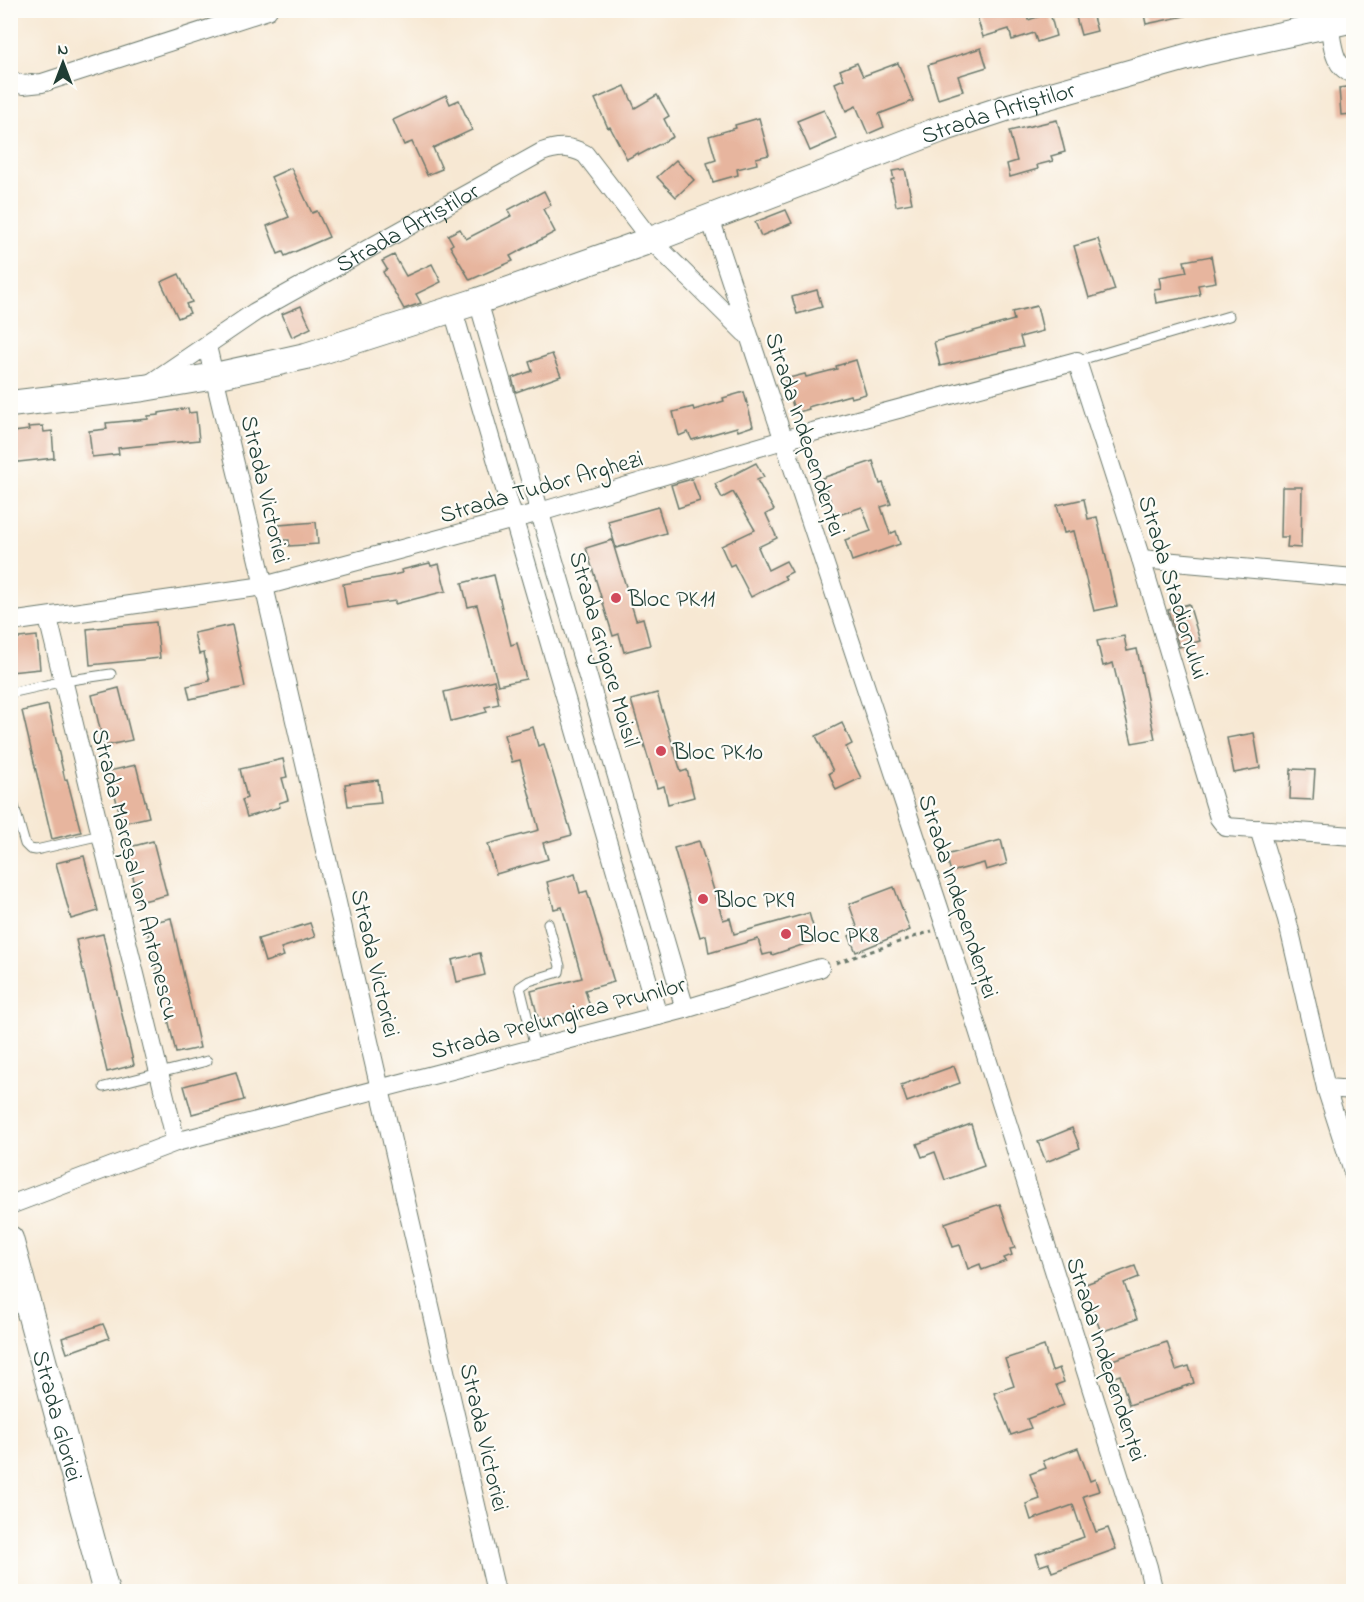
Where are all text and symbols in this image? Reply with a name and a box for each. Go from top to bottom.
north arrow [33,33,93,93]
text: N [58,38,69,62]
street label: Strada Artiștilor [917,74,1080,155]
street label: Strada Artiștilor [330,175,487,284]
street label: Strada Independenței [754,328,853,541]
street label: Strada Victoriei [230,412,298,567]
street label: Strada Tudor Arghezi [436,443,648,534]
street label: Strada Stadionului [1127,492,1216,684]
street label: Strada Grigore Moisil [558,548,647,752]
place label: Bloc PK11 [627,583,716,618]
marker: Bloc PK11 [609,591,623,605]
street label: Strada Mareșal Ion Antonescu [80,725,187,1024]
place label: Bloc PK10 [672,736,763,771]
marker: Bloc PK10 [654,744,668,758]
street label: Strada Independenței [907,790,1006,1003]
place label: Bloc PK9 [714,884,795,919]
street label: Strada Victoriei [340,886,408,1041]
marker: Bloc PK9 [696,892,710,906]
place label: Bloc PK8 [797,919,879,954]
marker: Bloc PK8 [779,927,793,941]
street label: Strada Prelungirea Prunilor [427,968,690,1070]
street label: Strada Independenței [1055,1253,1154,1466]
street label: Strada Gloriei [21,1347,90,1486]
street label: Strada Victoriei [449,1360,517,1515]

